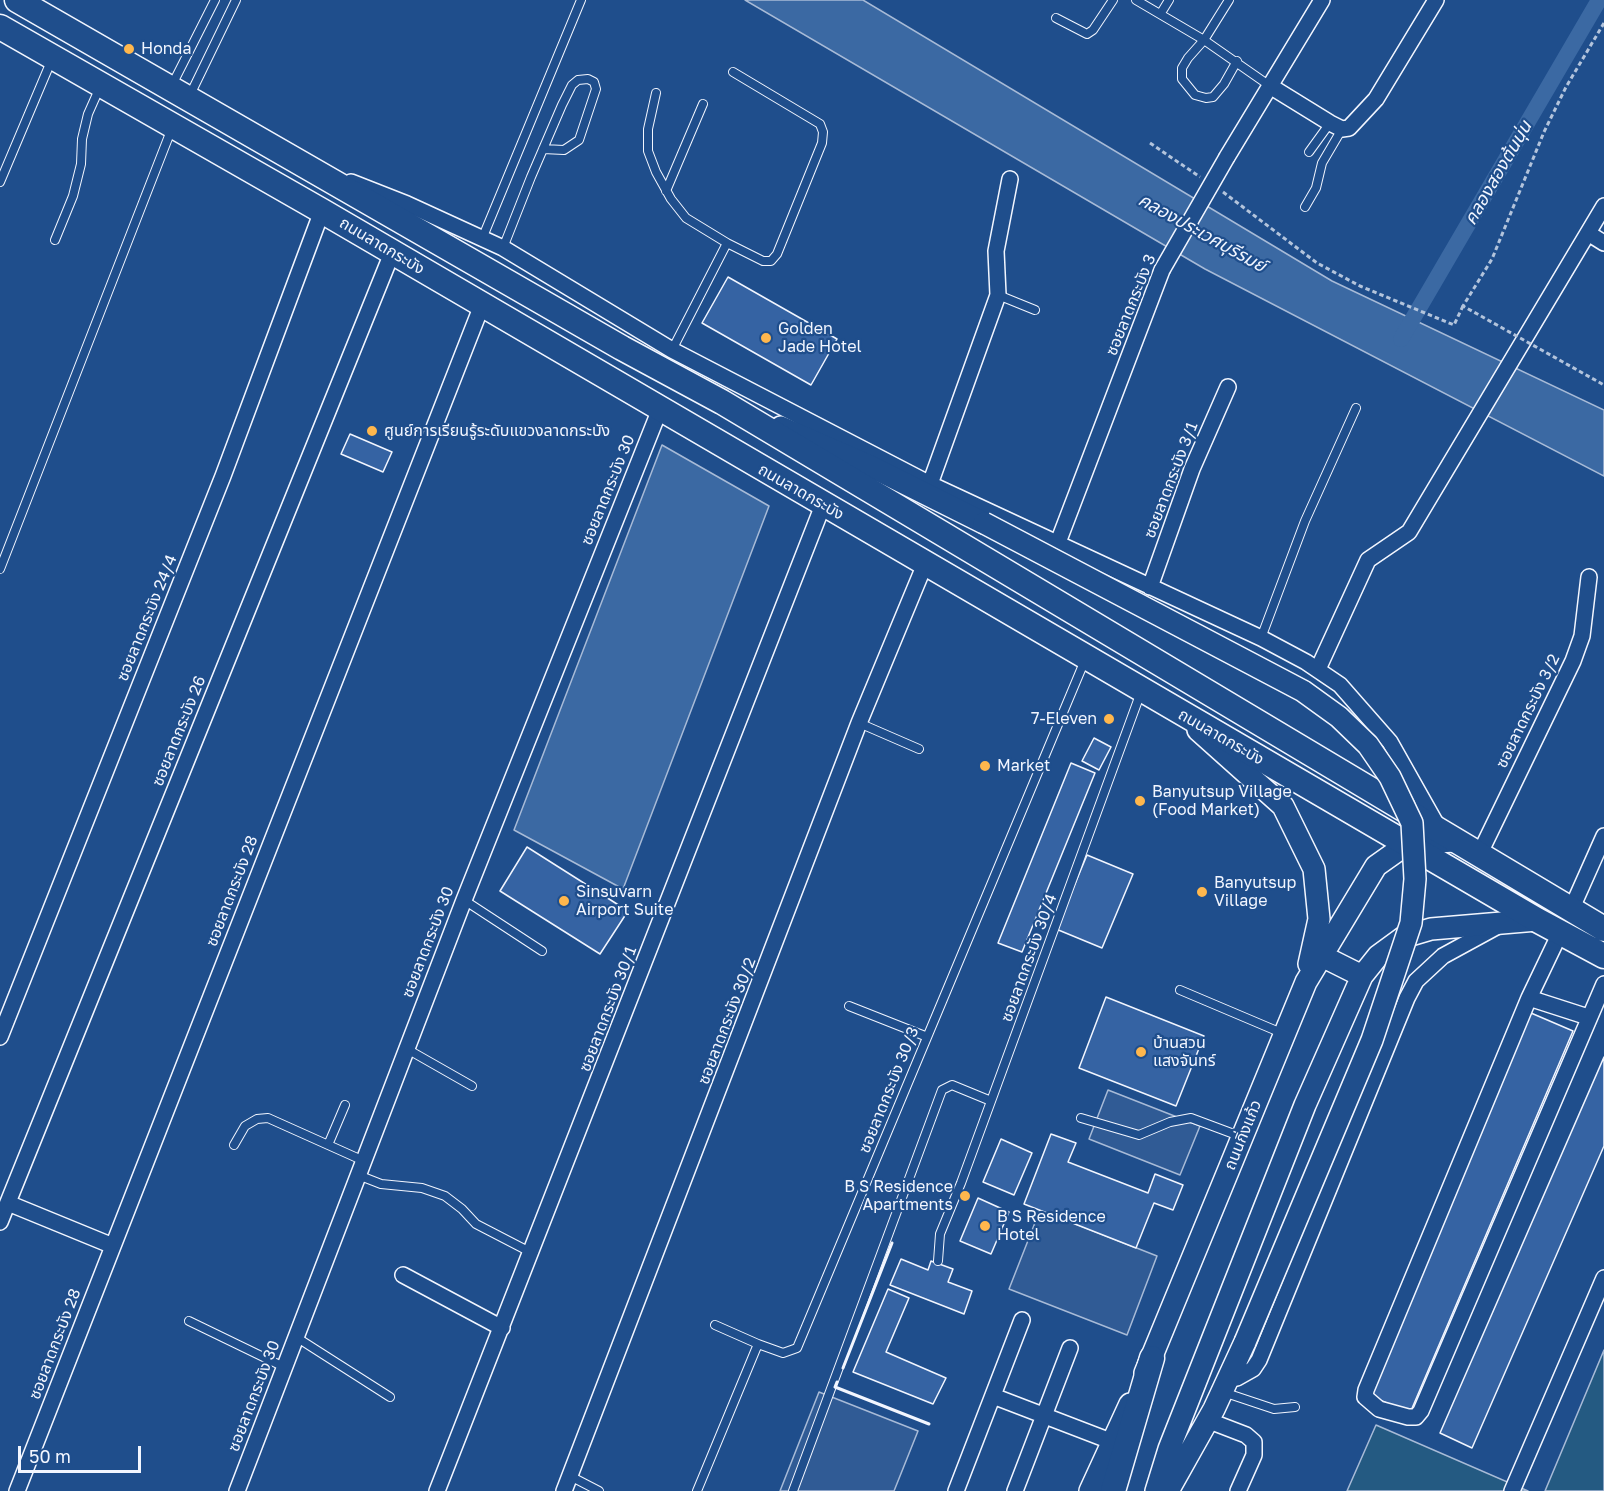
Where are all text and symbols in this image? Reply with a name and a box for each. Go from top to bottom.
place label: Honda [141,39,191,59]
marker: Honda [122,42,136,56]
water label: คลองสองต้นนุ่น [1460,117,1536,229]
water label: คลองประเวศบุรีรมย์ [1134,189,1270,277]
street label: ถนนลาดกระบัง [336,213,428,279]
street label: ซอยลาดกระบัง 3 [1102,252,1160,358]
place label: Golden Jade Hotel [778,319,862,357]
marker: Golden Jade Hotel [759,331,773,345]
street label: ซอยลาดกระบัง 3/1 [1140,419,1202,541]
place label: ศูนย์การเรียนรู้ระดับแขวงลาดกระบัง [384,421,610,441]
marker: ศูนย์การเรียนรู้ระดับแขวงลาดกระบัง [365,424,379,438]
street label: ซอยลาดกระบัง 30 [577,432,639,548]
street label: ถนนลาดกระบัง [755,460,847,524]
street label: ซอยลาดกระบัง 24/4 [113,552,181,684]
street label: ซอยลาดกระบัง 3/2 [1492,651,1564,771]
street label: ซอยลาดกระบัง 26 [148,673,210,789]
street label: ถนนลาดกระบัง [1175,705,1267,769]
place label: 7-Eleven [1031,709,1097,729]
marker: 7-Eleven [1102,712,1116,726]
place label: Market [997,756,1050,776]
marker: Market [978,759,992,773]
place label: Banyutsup Village (Food Market) [1152,782,1292,820]
marker: Banyutsup Village (Food Market) [1133,794,1147,808]
street label: ซอยลาดกระบัง 28 [202,833,262,949]
place label: Banyutsup Village [1214,873,1296,911]
place label: Sinsuvarn Airport Suite [576,882,674,920]
street label: ซอยลาดกระบัง 30 [398,884,458,1000]
marker: Banyutsup Village [1195,885,1209,899]
street label: ซอยลาดกระบัง 30/4 [997,891,1061,1025]
marker: Sinsuvarn Airport Suite [557,894,571,908]
street label: ซอยลาดกระบัง 30/1 [575,944,641,1074]
street label: ซอยลาดกระบัง 30/2 [694,955,760,1087]
street label: ซอยลาดกระบัง 30/3 [855,1024,923,1156]
place label: บ้านสวน แสงจันทร์ [1153,1033,1216,1071]
marker: บ้านสวน แสงจันทร์ [1134,1045,1148,1059]
street label: ถนนกิ่งแก้ว [1220,1097,1266,1173]
place label: B S Residence Apartments [844,1177,953,1215]
marker: B S Residence Apartments [958,1189,972,1203]
place label: B S Residence Hotel [997,1207,1106,1245]
marker: B S Residence Hotel [978,1219,992,1233]
street label: ซอยลาดกระบัง 28 [25,1286,85,1402]
street label: ซอยลาดกระบัง 30 [224,1338,284,1454]
scale bar [21,1434,144,1472]
text: 50 m [29,1445,71,1467]

